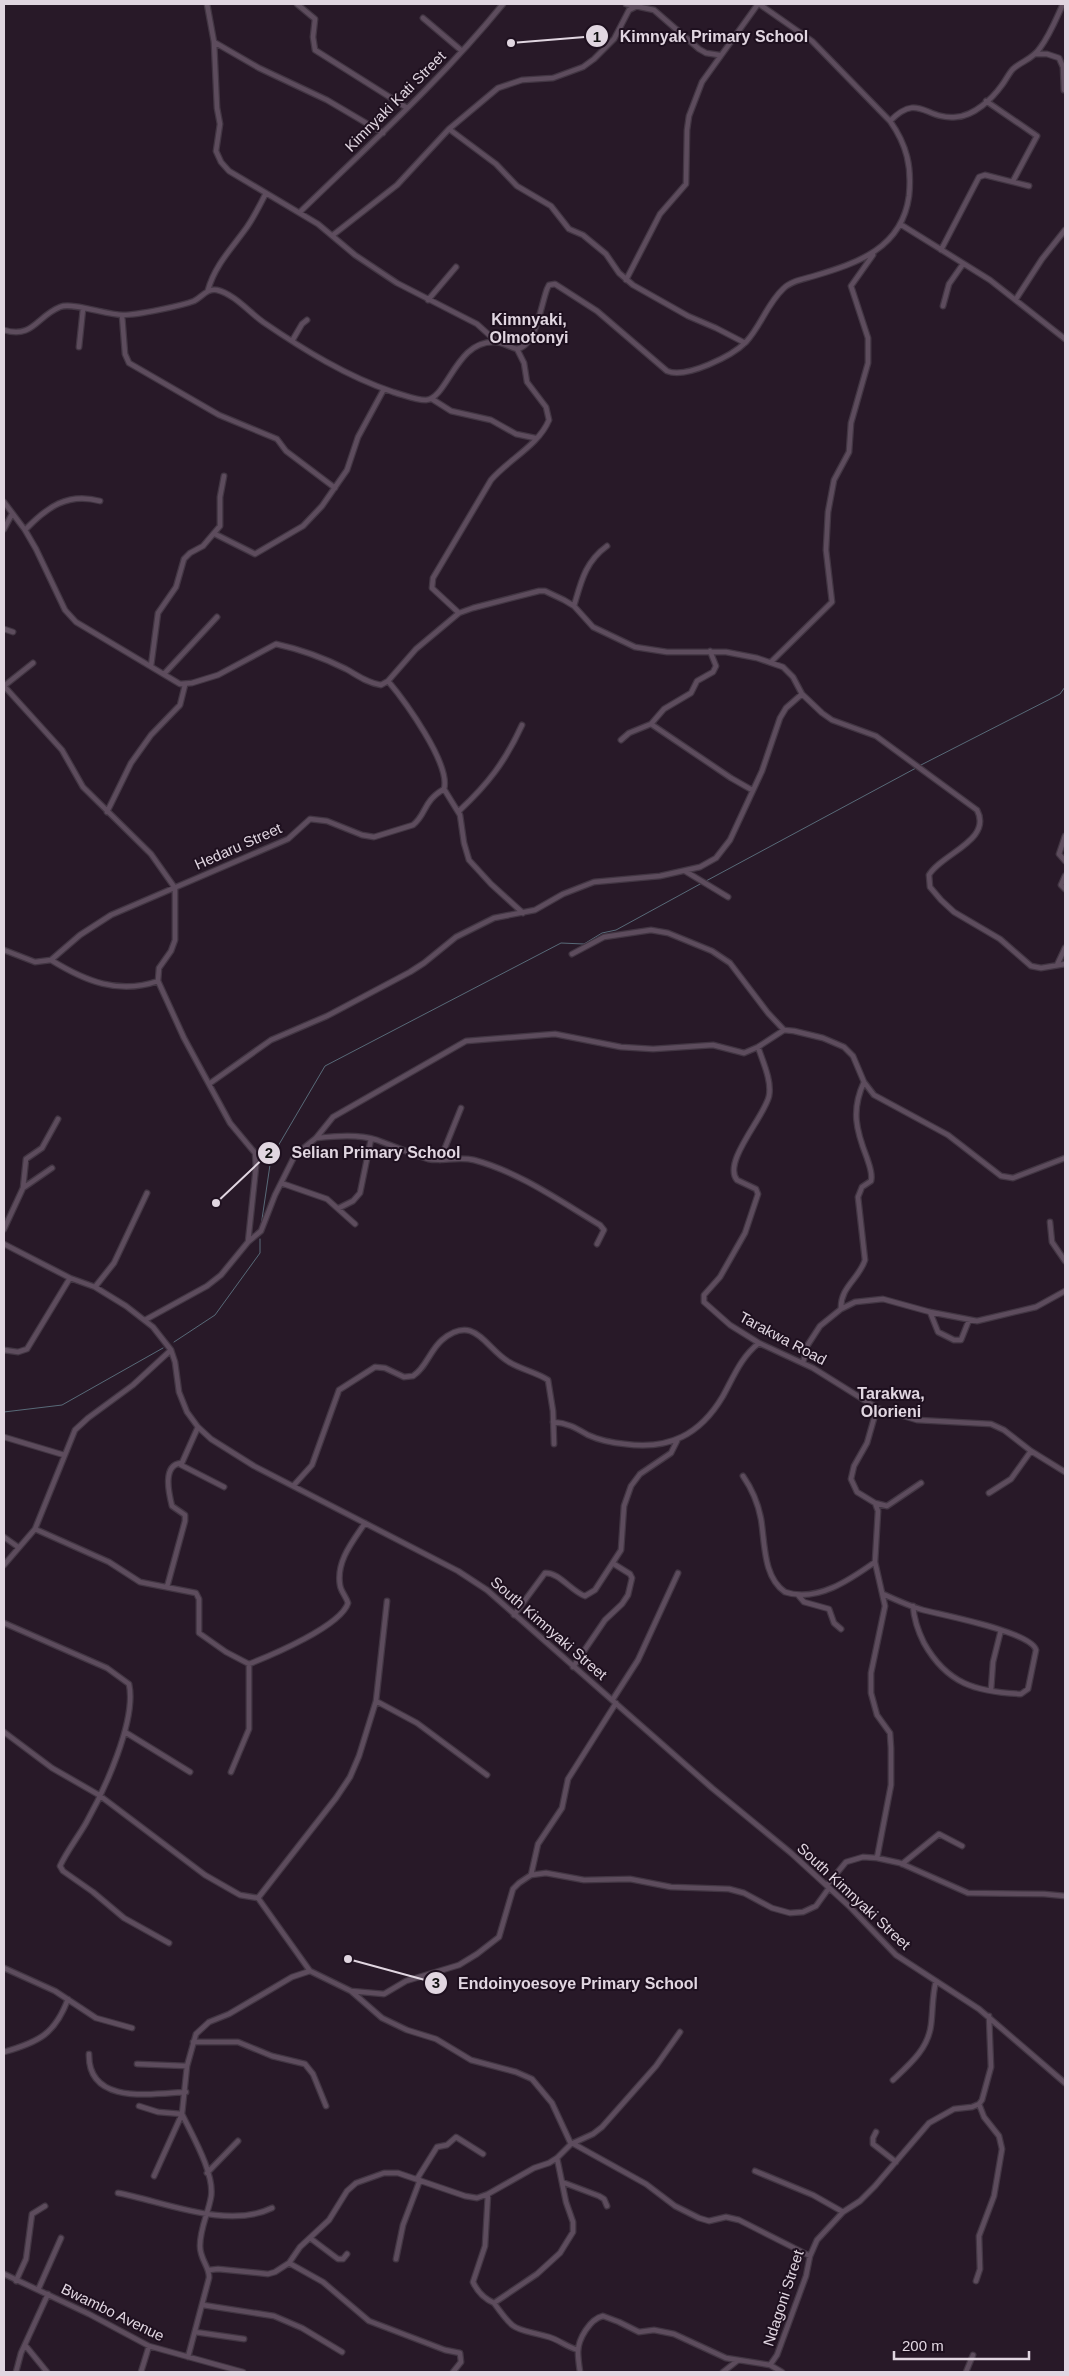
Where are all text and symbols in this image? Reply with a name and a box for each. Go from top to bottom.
callout: Kimnyak Primary School [584,21,818,52]
text: 1 [593,28,601,45]
text: Kimnyak Primary School [620,28,808,45]
street label: Kimnyaki Kati Street [341,47,449,155]
district label: Kimnyaki, Olmotonyi [489,311,569,346]
street label: Hedaru Street [192,819,285,873]
callout: Selian Primary School [257,1137,471,1168]
text: 2 [265,1144,273,1161]
text: Selian Primary School [292,1144,460,1161]
street label: Tarakwa Road [737,1308,829,1368]
district label: Tarakwa, Olorieni [857,1385,925,1420]
street label: South Kimnyaki Street [487,1573,611,1684]
street label: South Kimnyaki Street [794,1839,915,1953]
callout: Endoinyoesoye Primary School [423,1967,708,1998]
text: 3 [432,1974,440,1991]
text: Endoinyoesoye Primary School [458,1975,698,1992]
street label: Ndagoni Street [759,2247,807,2348]
street label: Bwambo Avenue [59,2280,167,2344]
scale bar [894,2328,1029,2360]
text: 200 m [902,2337,944,2354]

